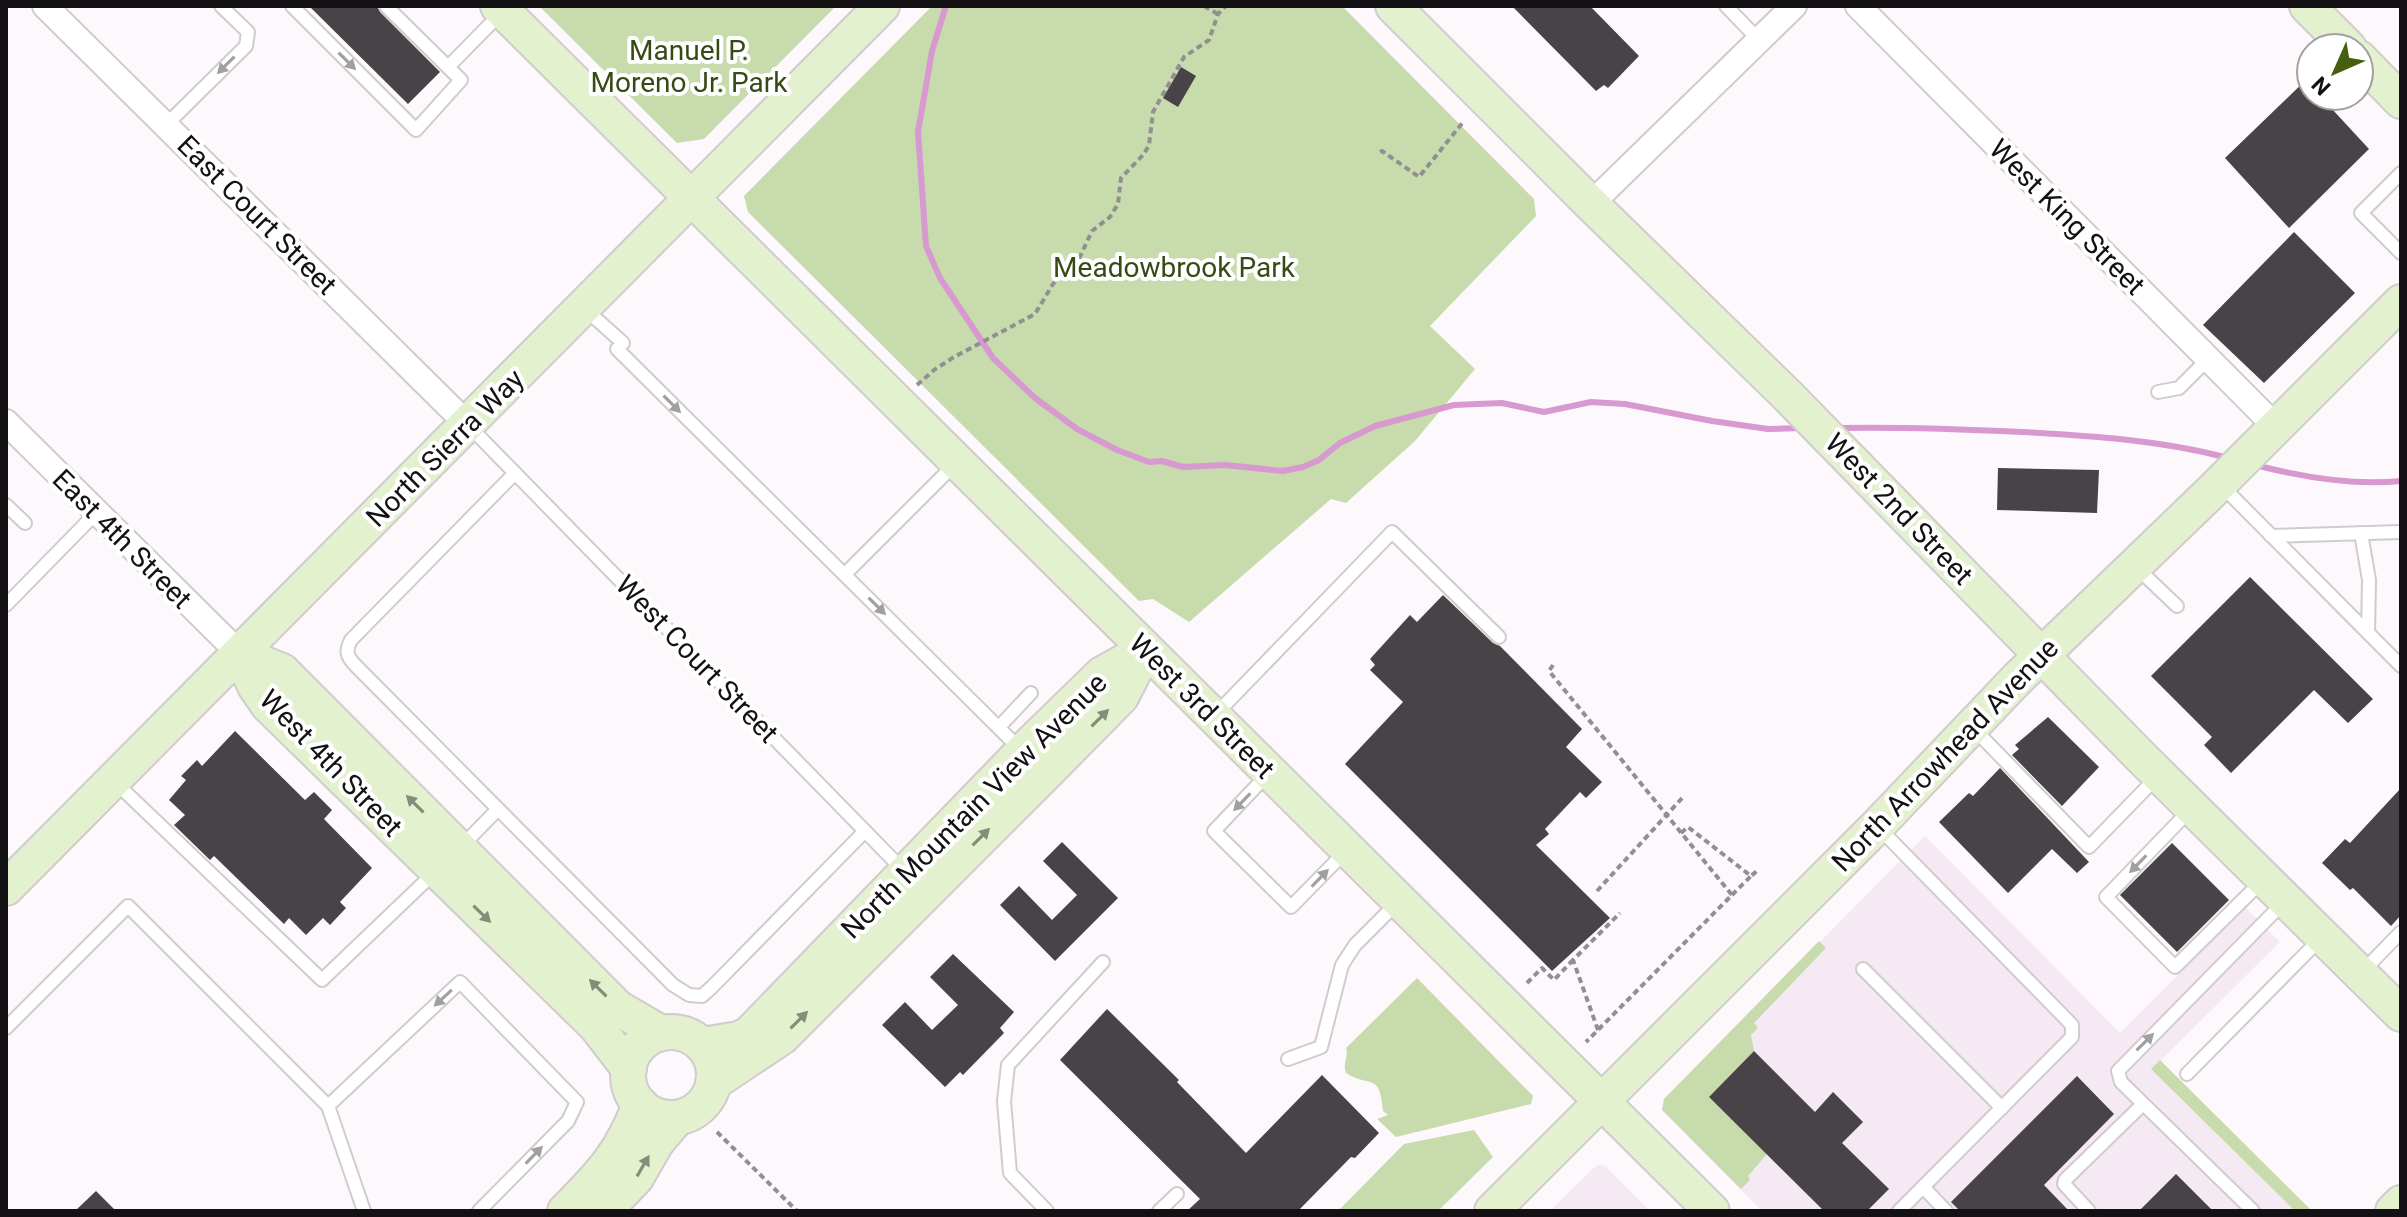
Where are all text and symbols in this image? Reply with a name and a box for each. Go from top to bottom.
north arrow [2295,32,2375,112]
park label: Manuel P. Moreno Jr. Park [591,34,788,99]
one-way arrow [337,51,356,70]
one-way arrow [217,55,236,74]
text: N [2307,71,2336,100]
street label: East Court Street [171,129,343,301]
street label: West King Street [1982,132,2152,302]
park label: Meadowbrook Park [1053,251,1296,284]
street label: North Sierra Way [359,362,531,534]
one-way arrow [662,394,681,413]
street label: West 2nd Street [1818,426,1980,592]
street label: East 4th Street [46,463,198,615]
street label: West Court Street [609,569,785,749]
one-way arrow [867,597,886,615]
street label: West 3rd Street [1123,627,1281,785]
street label: North Arrowhead Avenue [1825,632,2065,878]
street label: North Mountain View Avenue [834,666,1114,946]
street label: West 4th Street [253,683,409,843]
one-way arrow [1090,709,1109,728]
one-way arrow [1233,792,1252,811]
one-way arrow [406,795,425,814]
one-way arrow [971,828,989,847]
one-way arrow [2129,854,2148,873]
one-way arrow [1310,869,1329,888]
one-way arrow [472,904,491,923]
one-way arrow [590,979,608,998]
one-way arrow [434,989,453,1007]
one-way arrow [789,1011,808,1030]
one-way arrow [2135,1033,2154,1052]
one-way arrow [524,1146,543,1165]
one-way arrow [636,1155,650,1177]

